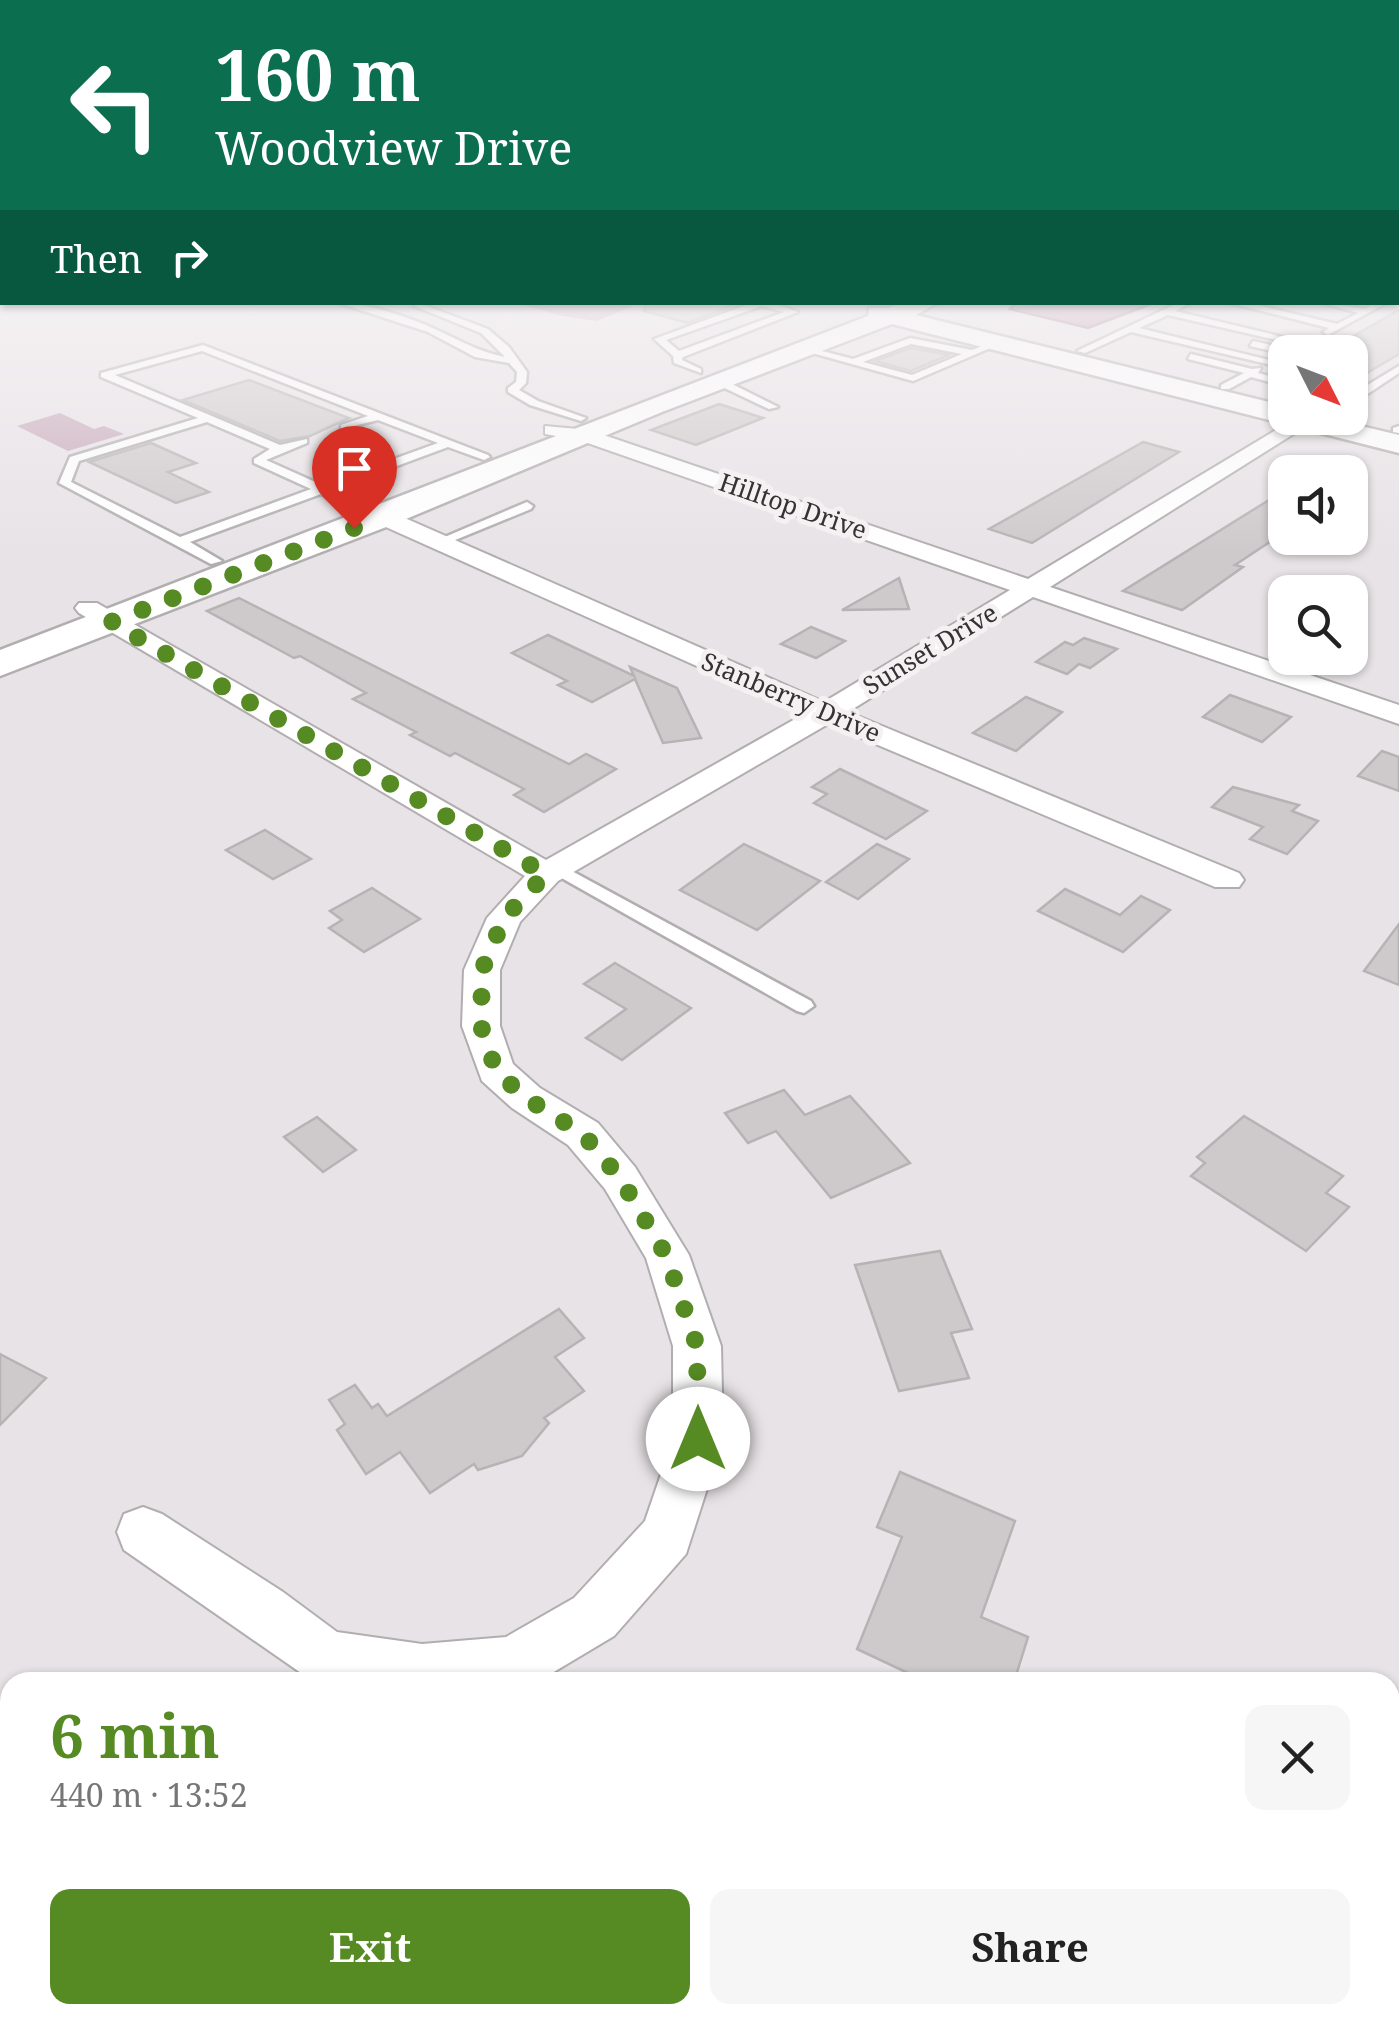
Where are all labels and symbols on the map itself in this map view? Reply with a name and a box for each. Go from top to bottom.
north arrow [1268,335,1368,435]
pin [312,426,397,529]
street label: Hilltop Drive [715,464,872,546]
street label: Sunset Drive [856,595,1003,702]
street label: Stanberry Drive [697,643,886,749]
position arrow [646,1387,750,1491]

